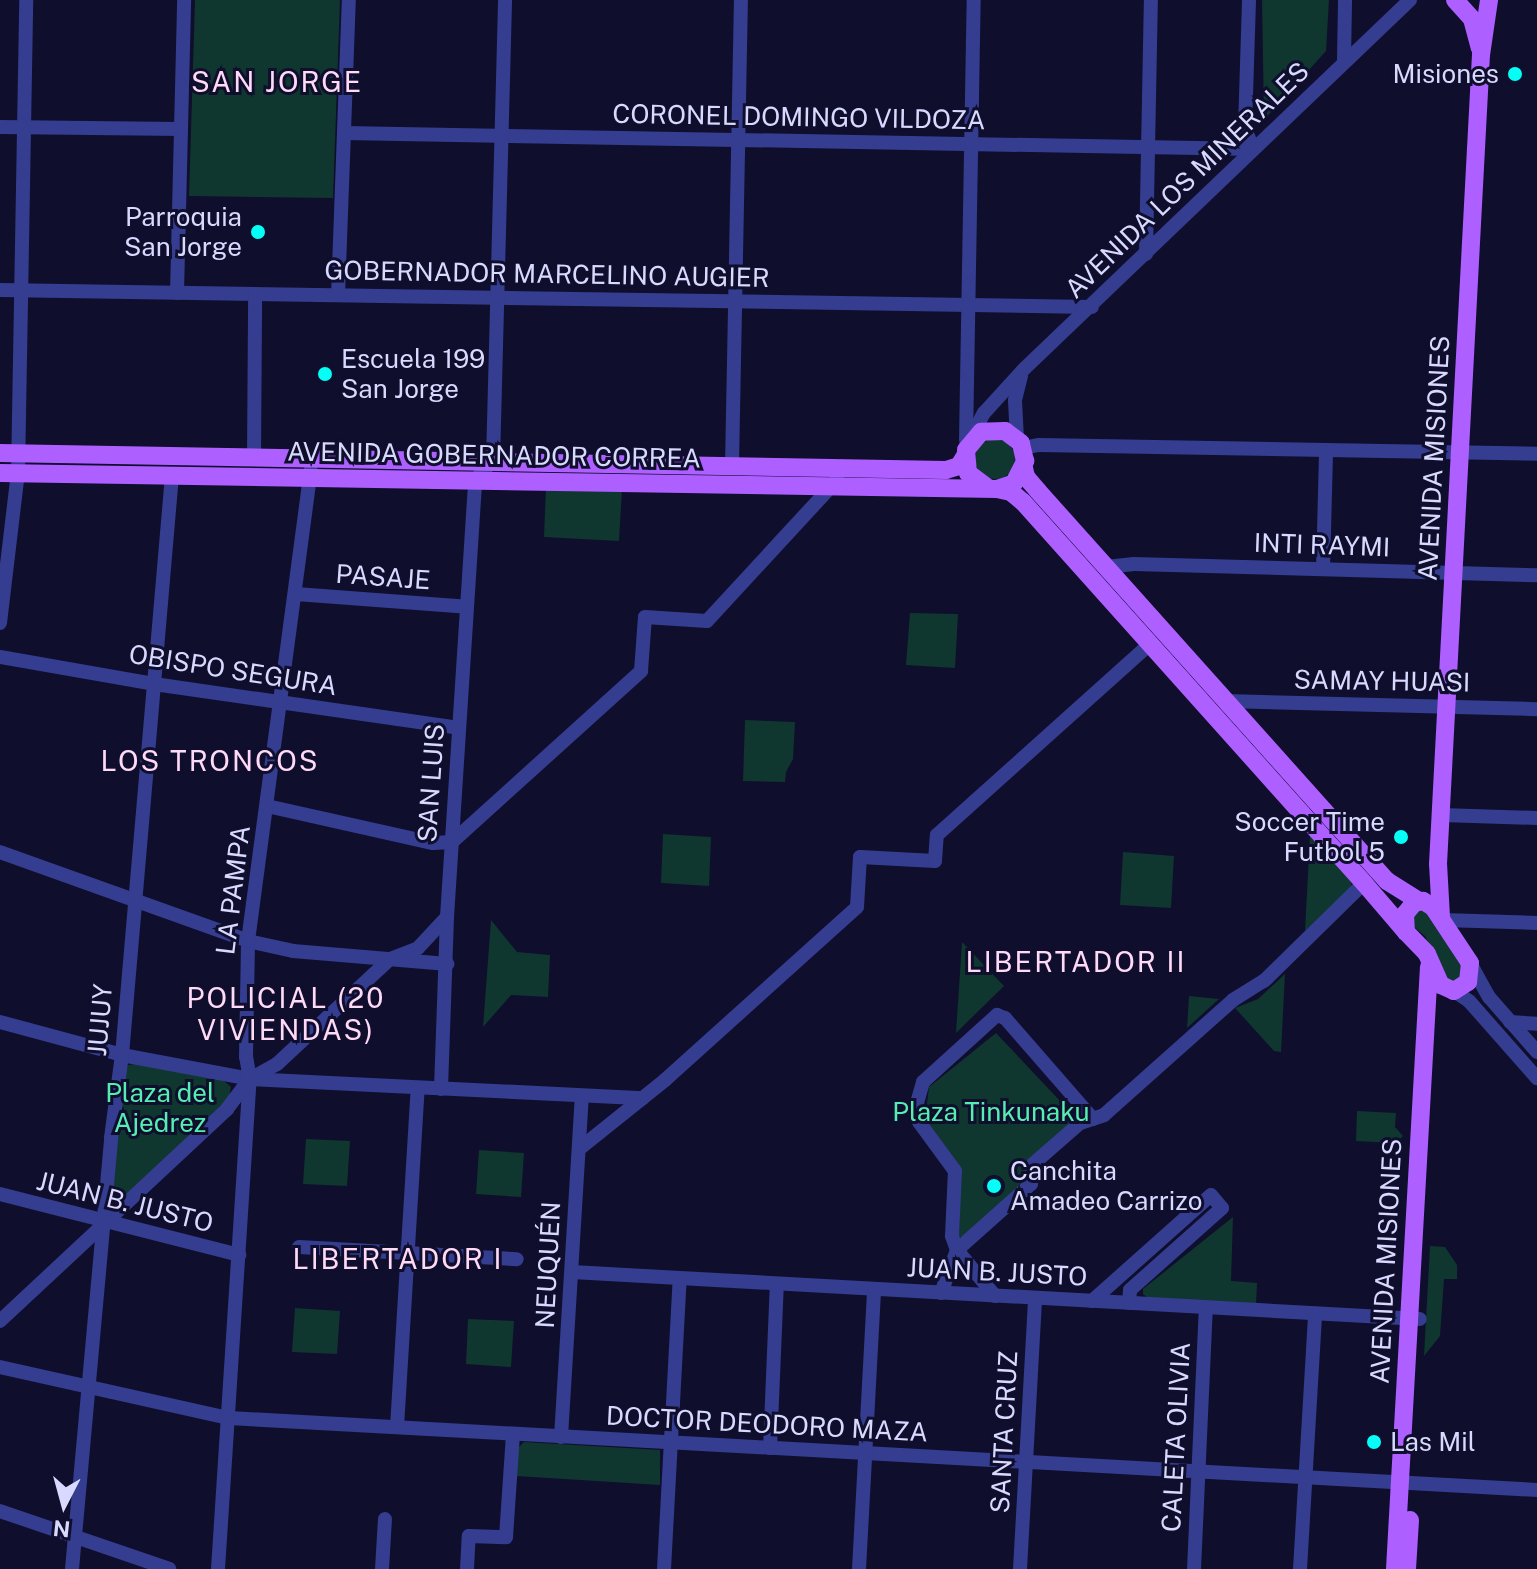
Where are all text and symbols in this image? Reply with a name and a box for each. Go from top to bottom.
street label: AVENIDA LOS MINERALES [1059,55,1315,305]
place label: Misiones [1392,58,1499,90]
district label: SAN JORGE [191,65,363,99]
marker: Misiones [1506,65,1524,83]
street label: CORONEL DOMINGO VILDOZA [612,98,986,136]
place label: Parroquia San Jorge [124,201,242,262]
marker: Parroquia San Jorge [249,223,267,241]
street label: GOBERNADOR MARCELINO AUGIER [324,255,770,293]
street label: AVENIDA MISIONES [1412,334,1456,582]
place label: Escuela 199 San Jorge [341,343,485,404]
marker: Escuela 199 San Jorge [316,365,334,383]
street label: AVENIDA GOBERNADOR CORREA [287,436,701,474]
street label: INTI RAYMI [1253,527,1391,563]
street label: PASAJE [335,558,431,596]
street label: OBISPO SEGURA [127,638,339,702]
street label: SAMAY HUASI [1293,664,1471,698]
street label: SAN LUIS [411,723,451,843]
district label: LOS TRONCOS [100,744,320,778]
place label: Soccer Time Futbol 5 [1234,806,1385,868]
street label: LA PAMPA [210,824,256,956]
marker: Soccer Time Futbol 5 [1392,828,1410,846]
district label: LIBERTADOR II [966,945,1186,979]
district label: POLICIAL (20 VIVIENDAS) [187,981,385,1047]
street label: JUJUY [81,983,119,1057]
park label: Plaza del Ajedrez [105,1077,215,1138]
park label: Plaza Tinkunaku [892,1096,1090,1128]
street label: AVENIDA MISIONES [1364,1137,1408,1385]
place label: Canchita Amadeo Carrizo [1010,1155,1203,1216]
street label: JUAN B. JUSTO [33,1165,217,1239]
marker: Canchita Amadeo Carrizo [985,1177,1003,1195]
street label: NEUQUÉN [529,1201,567,1329]
district label: LIBERTADOR I [293,1242,503,1276]
street label: JUAN B. JUSTO [906,1252,1088,1292]
street label: CALETA OLIVIA [1155,1341,1197,1533]
street label: SANTA CRUZ [984,1350,1024,1514]
street label: DOCTOR DEODORO MAZA [605,1400,929,1448]
place label: Las Mil [1390,1426,1476,1458]
marker: Las Mil [1365,1433,1383,1451]
north arrow [24,1465,104,1545]
text: N [52,1515,71,1543]

